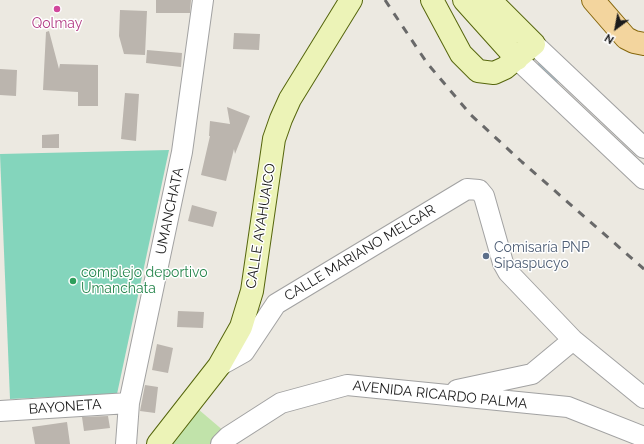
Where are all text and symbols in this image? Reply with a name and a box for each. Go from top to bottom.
marker: Qolmay [52,4,62,14]
north arrow [596,8,636,48]
place label: Qolmay [32,16,82,32]
text: N [602,31,616,46]
street label: CALLE AYAHUAICO [243,162,279,290]
street label: UMANCHATA [153,166,187,256]
street label: CALLE MARIANO MELGAR [281,201,439,305]
place label: Comisaría PNP Sipaspucyo [494,240,590,272]
marker: Comisaría PNP Sipaspucyo [481,251,491,261]
place label: complejo deportivo Umanchata [81,265,208,298]
marker: complejo deportivo Umanchata [68,276,78,286]
street label: AVENIDA RICARDO PALMA [352,377,528,413]
street label: BAYONETA [28,396,102,418]

